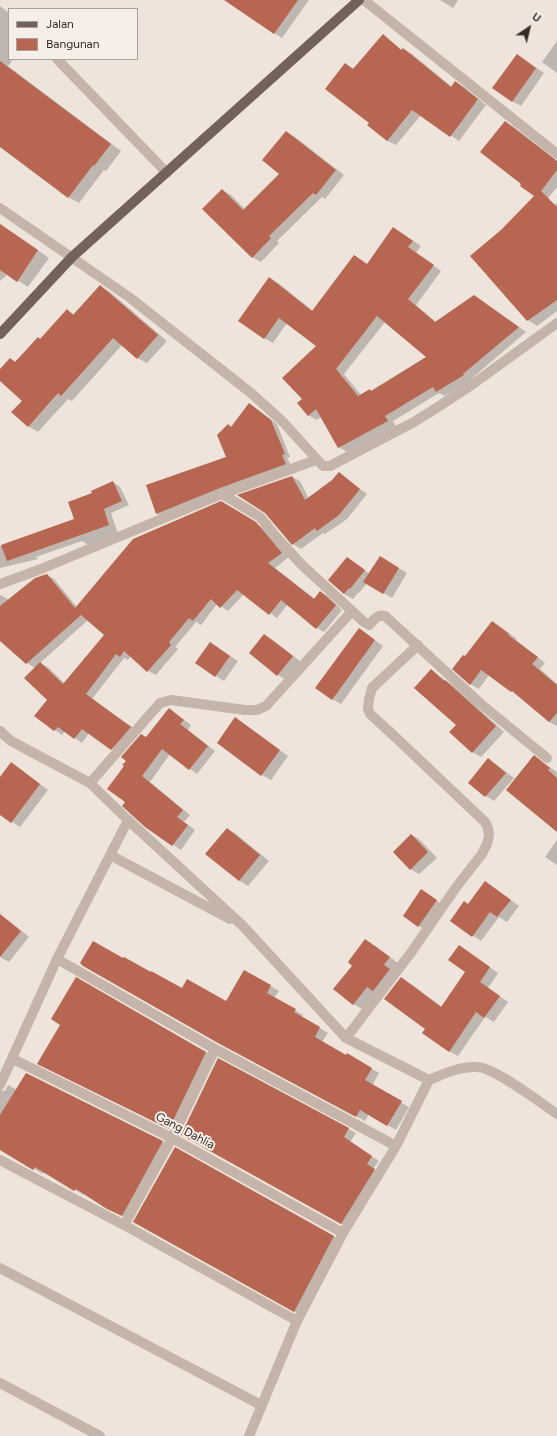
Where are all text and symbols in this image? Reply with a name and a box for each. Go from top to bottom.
legend [8,8,138,60]
north arrow [509,8,549,48]
text: U [529,10,543,25]
text: Jalan [46,17,74,31]
text: Bangunan [46,37,99,51]
street label: Gang Dahlia [153,1109,217,1153]

